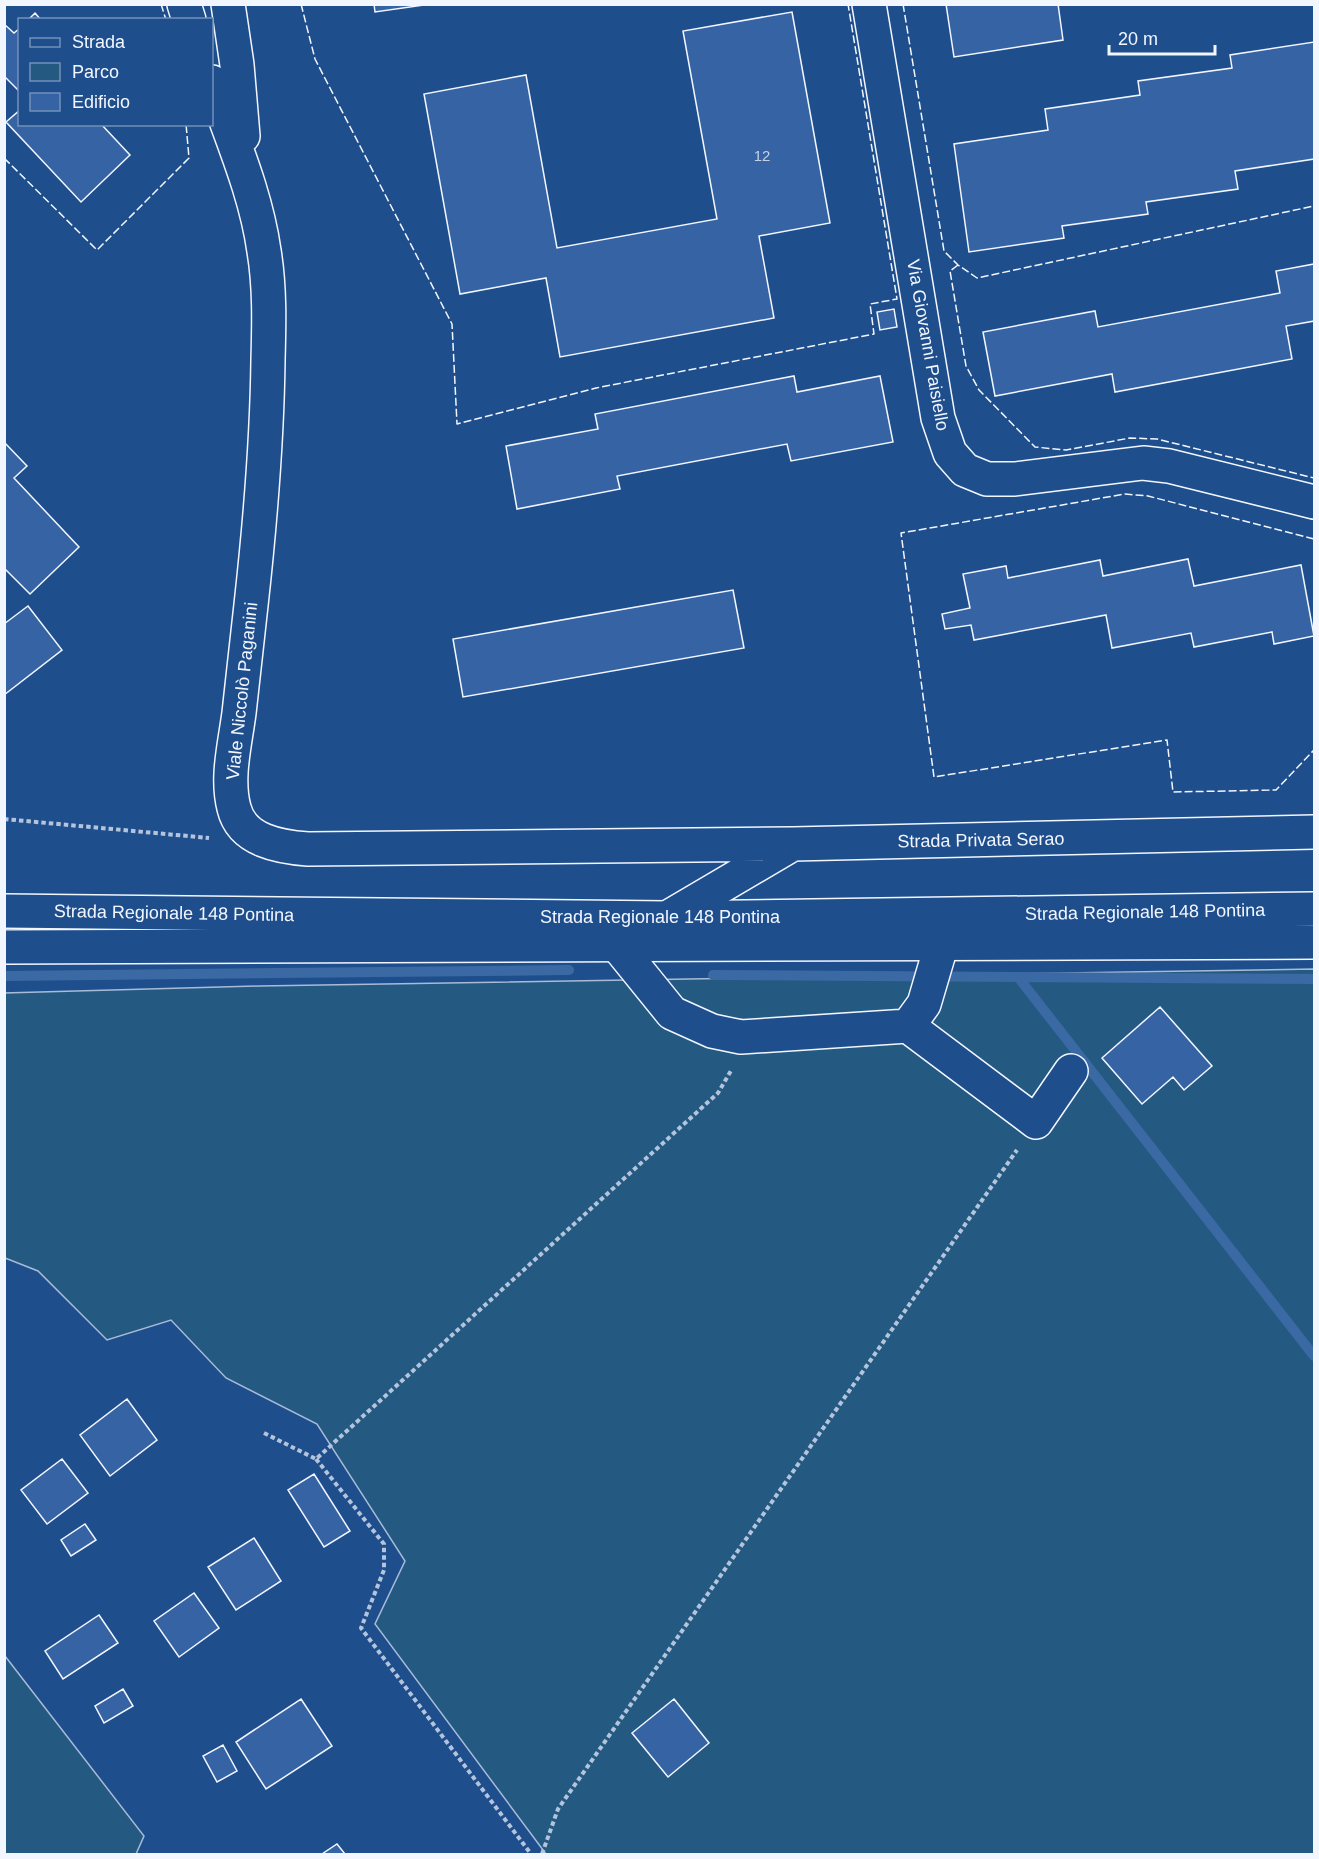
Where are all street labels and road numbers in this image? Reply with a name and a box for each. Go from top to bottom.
street label: Via Giovanni Paisiello [903,258,953,432]
street label: Viale Niccolò Paganini [223,601,261,781]
street label: Strada Privata Serao [897,829,1065,851]
street label: Strada Regionale 148 Pontina [1025,900,1266,924]
street label: Strada Regionale 148 Pontina [54,901,295,925]
street label: Strada Regionale 148 Pontina [540,907,781,927]

